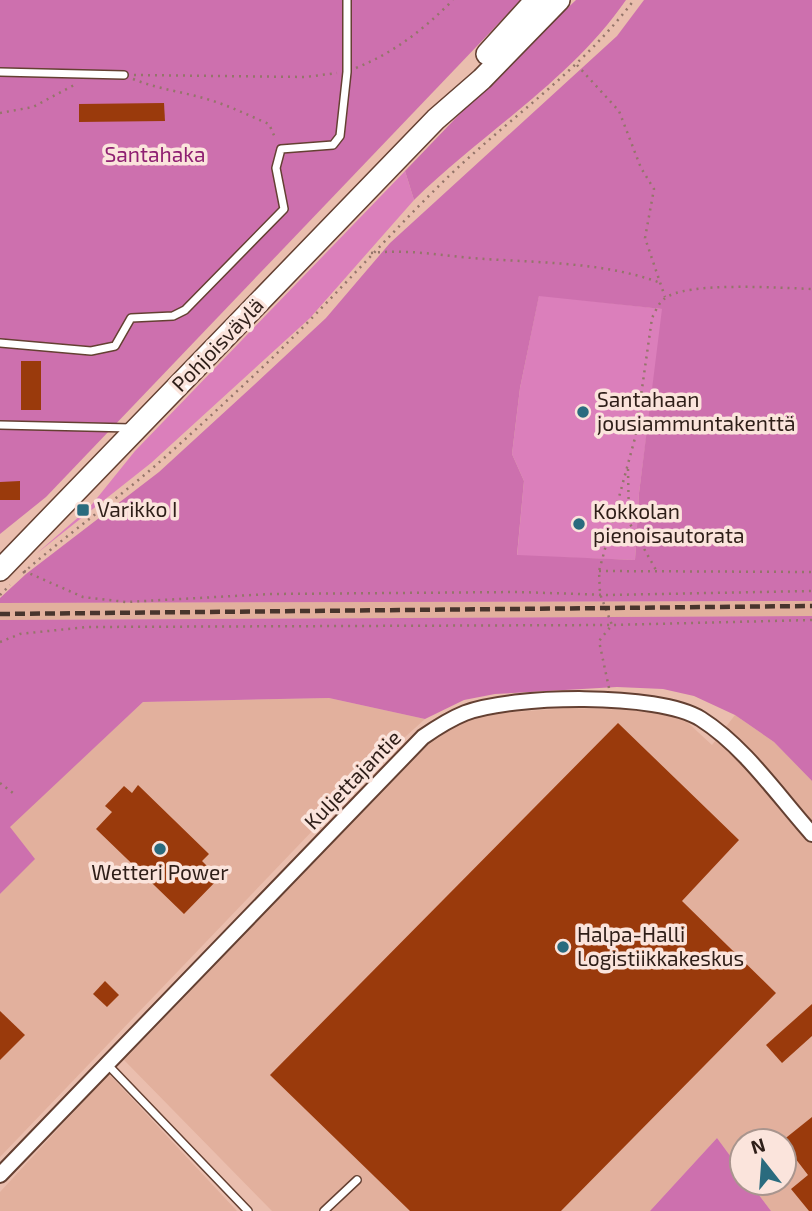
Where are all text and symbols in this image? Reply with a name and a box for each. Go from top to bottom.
park label: Santahaka [105,141,206,166]
street label: Pohjoisväylä [166,292,269,397]
place label: Santahaan jousiammuntakenttä [597,386,795,436]
marker: Santahaan jousiammuntakenttä [575,404,591,420]
place label: Varikko I [97,496,178,521]
place label: Kokkolan pienoisautorata [593,498,745,547]
marker: Varikko I [75,502,91,518]
marker: Kokkolan pienoisautorata [571,516,587,532]
street label: Kuljettajantie [298,724,406,834]
marker: Wetteri Power [152,841,168,857]
place label: Wetteri Power [91,859,229,884]
place label: Halpa-Halli Logistiikkakeskus [577,921,744,970]
marker: Halpa-Halli Logistiikkakeskus [555,939,571,955]
north arrow [728,1127,798,1197]
text: N [748,1132,768,1158]

